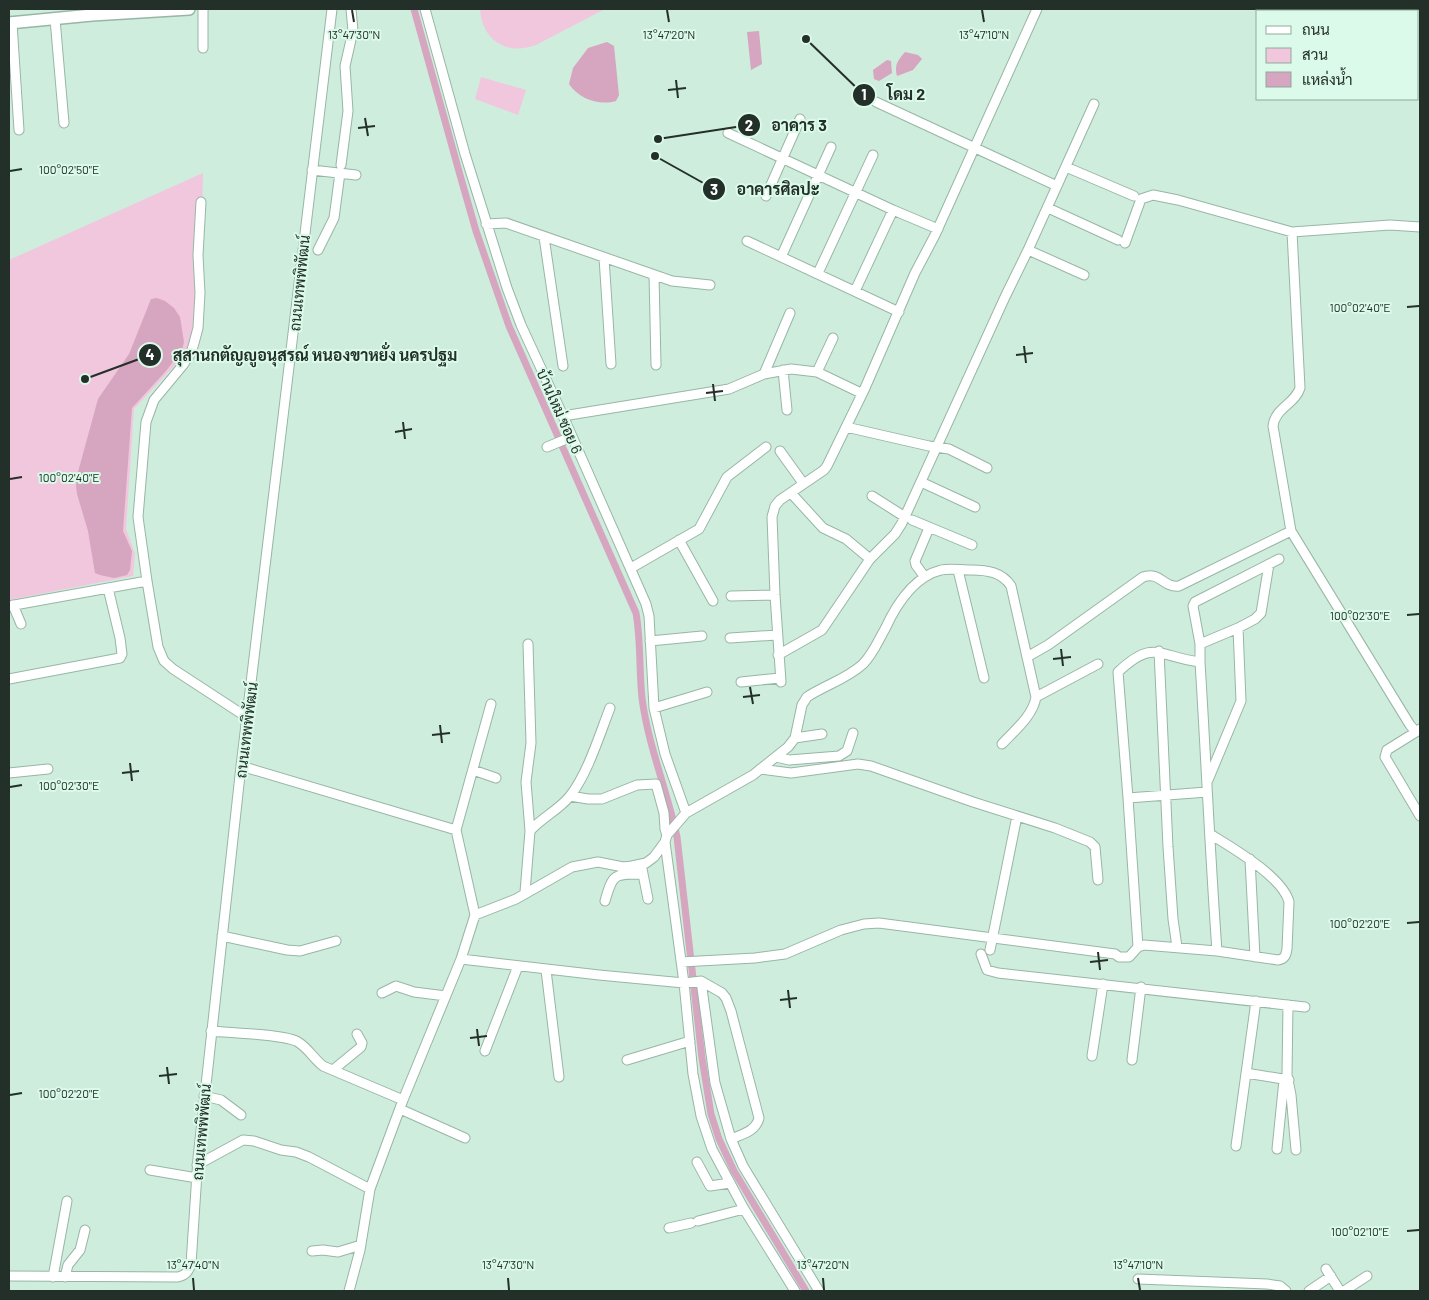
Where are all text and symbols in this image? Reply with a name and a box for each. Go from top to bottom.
legend [1256,10,1419,100]
text: ถนน [1302,20,1330,38]
text: 13°47'30"N [328,27,380,41]
text: 13°47'20"N [643,27,695,41]
text: 13°47'10"N [959,27,1009,41]
text: สวน [1302,45,1328,63]
text: แหล่งน้ำ [1302,67,1353,88]
callout: โดม 2 [852,79,935,110]
text: โดม 2 [886,83,925,103]
text: 1 [861,85,867,103]
callout: อาคาร 3 [737,110,837,141]
text: อาคาร 3 [771,115,827,134]
text: 2 [745,116,753,134]
text: 100°02'50"E [39,162,99,176]
callout: อาคารศิลปะ [702,174,830,205]
text: อาคารศิลปะ [737,179,820,198]
text: 3 [710,180,718,198]
street label: ถนนเทพพิพัฒน์ [285,234,313,332]
text: 100°02'40"E [1330,300,1390,314]
callout: สุสานกตัญญูอนุสรณ์ หนองขาหยั่ง นครปฐม [138,340,467,371]
text: สุสานกตัญญูอนุสรณ์ หนองขาหยั่ง นครปฐม [173,341,457,368]
text: 4 [145,345,155,363]
street label: บ้านใหม่ ซอย 6 [533,366,587,456]
text: 100°02'40"E [39,470,99,484]
text: 100°02'30"E [1330,608,1390,622]
street label: ถนนเทพพิพัฒน์ [231,681,261,779]
text: 100°02'30"E [39,778,99,792]
text: 100°02'20"E [1330,916,1390,930]
street label: ถนนเทพพิพัฒน์ [188,1083,214,1181]
text: 100°02'20"E [39,1086,99,1100]
text: 100°02'10"E [1331,1224,1389,1238]
text: 13°47'40"N [166,1257,220,1271]
text: 13°47'30"N [482,1257,534,1271]
text: 13°47'20"N [797,1257,849,1271]
text: 13°47'10"N [1113,1257,1163,1271]

